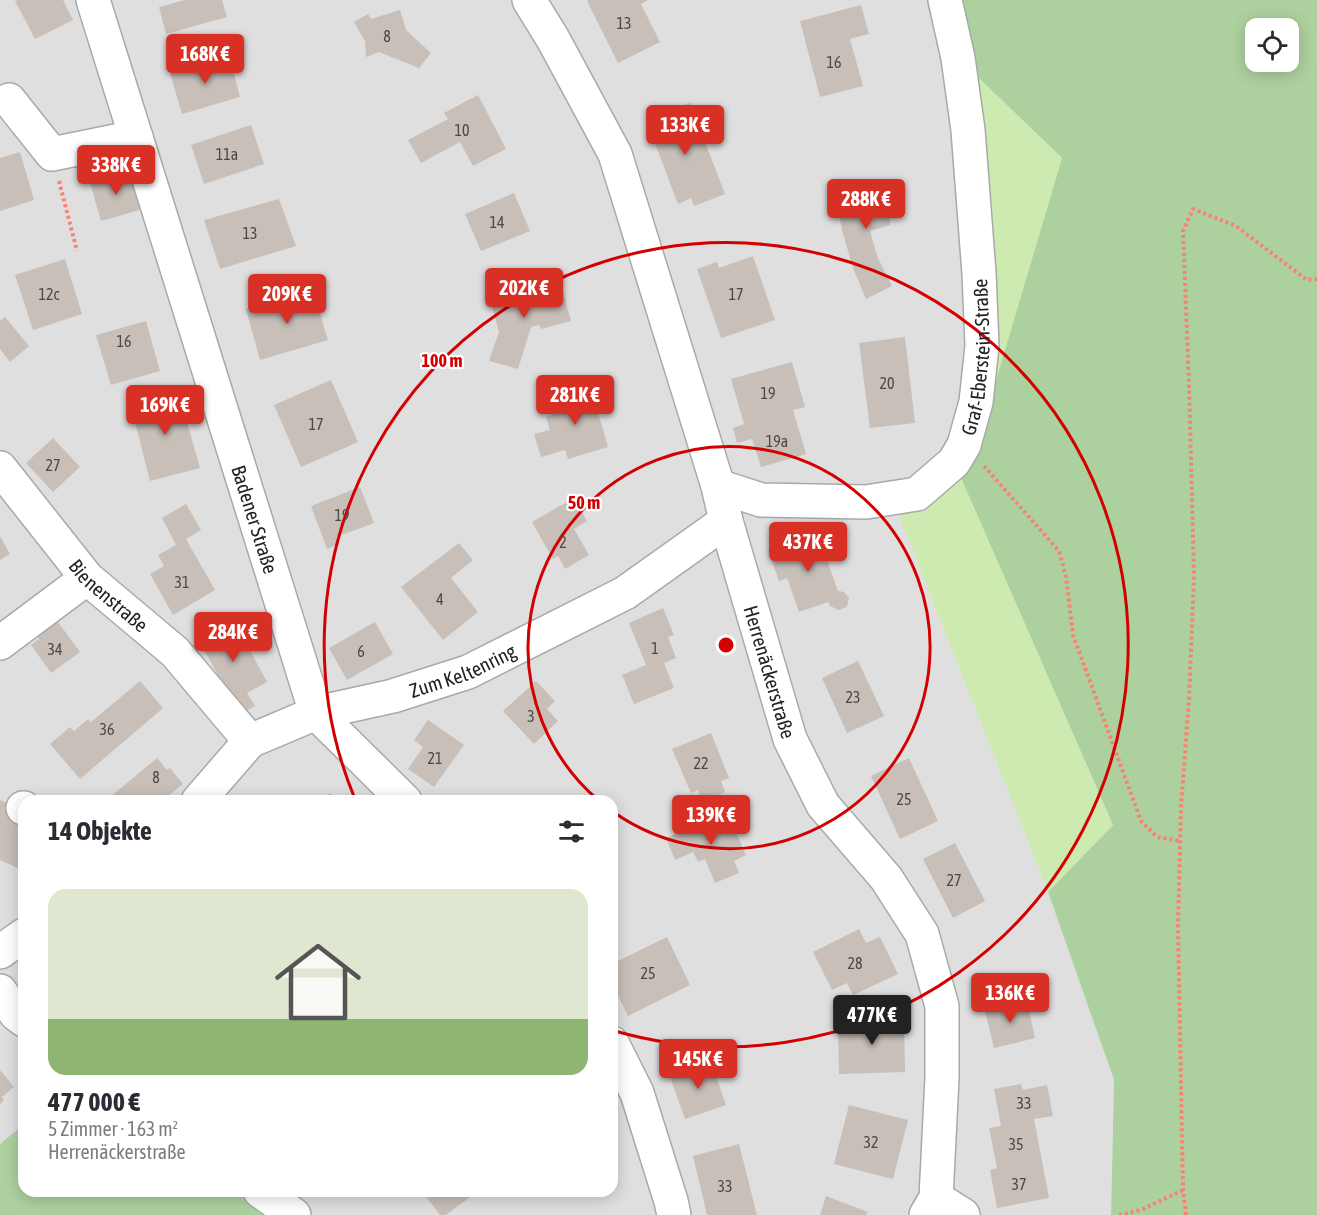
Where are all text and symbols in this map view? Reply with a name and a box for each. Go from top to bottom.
house number: 13 [616,14,632,32]
map controls [1245,18,1299,72]
button: locate [1245,18,1299,72]
house number: 8 [383,27,391,45]
pin: 168K € [156,34,254,85]
text: 168K € [180,42,230,65]
house number: 16 [826,53,842,71]
pin: 133K € [636,105,734,156]
text: 133K € [660,113,710,136]
house number: 10 [454,121,470,139]
pin: 338K € [67,145,165,196]
house number: 11a [216,145,238,163]
text: 338K € [91,153,141,176]
pin: 288K € [817,179,915,230]
text: 288K € [841,187,891,210]
house number: 14 [489,213,505,231]
house number: 13 [242,224,258,242]
pin: 202K € [475,268,573,319]
pin: 209K € [238,274,336,325]
text: 202K € [499,276,549,299]
street label: Graf-Eberstein-Straße [956,278,993,438]
text: 209K € [262,282,312,305]
house number: 12c [39,285,60,303]
house number: 17 [728,285,744,303]
house number: 16 [116,332,132,350]
text: 100 m [422,350,462,371]
house number: 20 [879,374,895,392]
pin: 281K € [526,375,624,426]
text: 281K € [550,383,600,406]
house number: 19 [760,384,776,402]
pin: 169K € [116,385,214,436]
text: 169K € [140,393,190,416]
house number: 17 [308,415,324,433]
house number: 19a [766,432,788,450]
house number: 27 [45,456,61,474]
street label: Badener Straße [228,462,283,576]
text: 50 m [568,492,600,513]
house number: 19 [334,506,350,524]
pin: 437K € [759,522,857,573]
text: 437K € [783,530,833,553]
house number: 2 [559,533,567,551]
street label: Bienenstraße [65,554,153,636]
house number: 31 [174,573,190,591]
house number: 4 [436,590,444,608]
street label: Herrenäckerstraße [740,602,801,741]
pin: 284K € [184,612,282,663]
text: 284K € [208,620,258,643]
centre of rings [716,635,736,655]
street label: Zum Keltenring [406,638,520,702]
house number: 1 [651,639,659,657]
house number: 34 [47,640,63,658]
house number: 6 [357,642,365,660]
house number: 23 [845,688,861,706]
house number: 3 [527,707,535,725]
house number: 36 [99,720,115,738]
house number: 21 [427,749,443,767]
house number: 22 [693,754,709,772]
house number: 8 [152,768,160,786]
house number: 25 [896,790,912,808]
pin: 139K € [662,795,760,846]
text: 139K € [686,803,736,826]
icon: filters [555,815,588,848]
text: 14 Objekte [48,816,152,846]
house number: 27 [946,871,962,889]
icon: home [264,928,372,1036]
house number: 28 [847,954,863,972]
house number: 25 [640,964,656,982]
pin: 136K € [961,973,1059,1024]
text: 136K € [985,981,1035,1004]
pin: 477K € [823,995,921,1046]
text: 477K € [847,1003,897,1026]
pin: 145K € [649,1039,747,1090]
text: 145K € [673,1047,723,1070]
text: 477 000 € [48,1087,140,1117]
house number: 33 [1016,1094,1032,1112]
text: 5 Zimmer · 163 m² [48,1117,178,1140]
house number: 32 [863,1133,879,1151]
house number: 35 [1008,1135,1024,1153]
text: Herrenäckerstraße [48,1140,185,1163]
house number: 37 [1011,1175,1027,1193]
house number: 33 [717,1177,733,1195]

